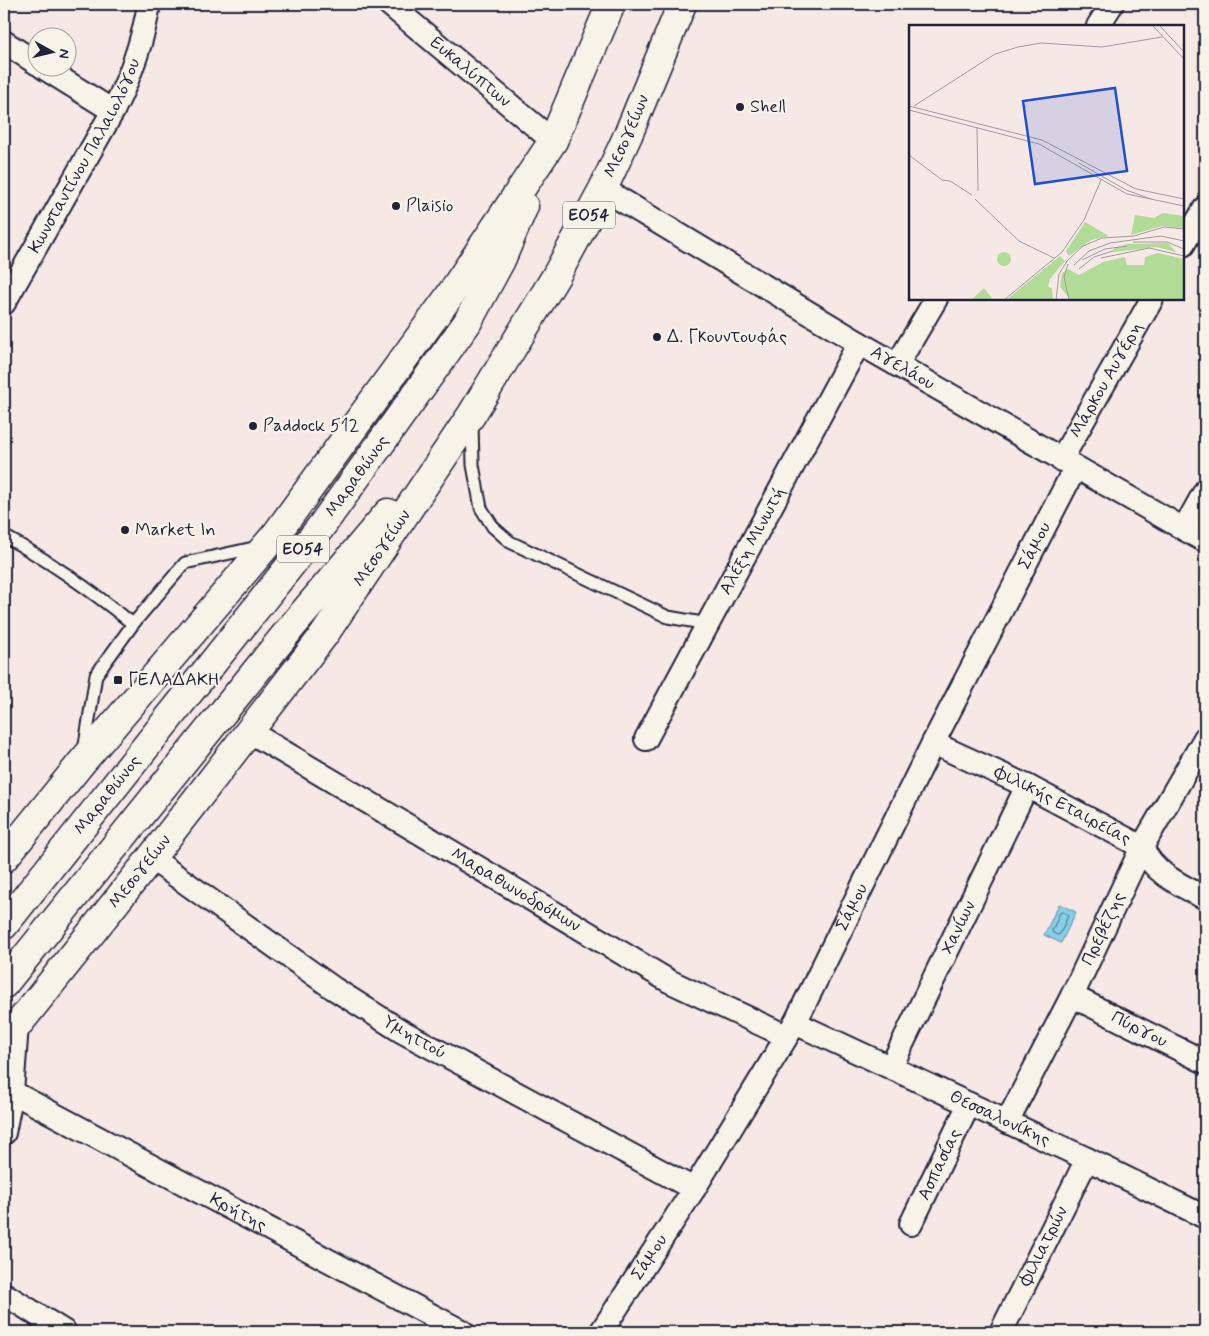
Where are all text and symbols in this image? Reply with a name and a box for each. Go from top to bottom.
inset map [909,25,1184,300]
north arrow [28,28,78,78]
street label: Ευκαλύπτων [425,31,516,113]
text: N [54,48,73,60]
street label: Κωνσταντίνου Παλαιολόγου [23,55,146,258]
street label: Μεσογείων [598,91,655,182]
place label: Shell [750,95,786,119]
marker: Shell [734,101,746,113]
place label: Plaisio [406,194,454,218]
marker: Plaisio [390,200,402,212]
road number: ΕΟ54 [563,202,615,228]
street label: Μάρκου Αυγέρη [1064,317,1149,442]
place label: Δ. Γκουντουφάς [667,325,787,349]
marker: Δ. Γκουντουφάς [651,331,663,343]
street label: Αγελάου [866,340,939,396]
place label: Paddock 512 [263,414,360,438]
marker: Paddock 512 [247,420,259,432]
street label: Μαραθώνος [319,430,395,522]
street label: Αλέξη Μινωτή [714,483,791,599]
street label: Μεσογείων [347,505,417,592]
place label: Market In [135,518,216,542]
street label: Σάμου [1013,518,1057,574]
marker: Market In [119,524,131,536]
road number: ΕΟ54 [277,536,329,562]
place label: ΓΕΛΑΔΑΚΗ [128,668,219,692]
marker: ΓΕΛΑΔΑΚΗ [112,674,124,686]
street label: Μαραθώνος [68,750,147,840]
street label: Φιλικής Εταιρείας [990,760,1135,851]
street label: Μεσογείων [103,829,177,914]
street label: Μαραθωνοδρόμων [446,842,585,938]
street label: Σάμου [830,879,874,935]
street label: Πρεβέζης [1076,888,1131,970]
street label: Χανίων [935,897,982,958]
street label: Πύργου [1107,1005,1171,1053]
street label: Υμηττού [378,1010,450,1065]
street label: Θεσσαλονίκης [946,1085,1054,1152]
street label: Ασπασίας [912,1125,967,1204]
street label: Κρήτης [205,1187,271,1237]
street label: Φιλιατρών [1013,1202,1074,1291]
street label: Σάμου [626,1230,673,1285]

